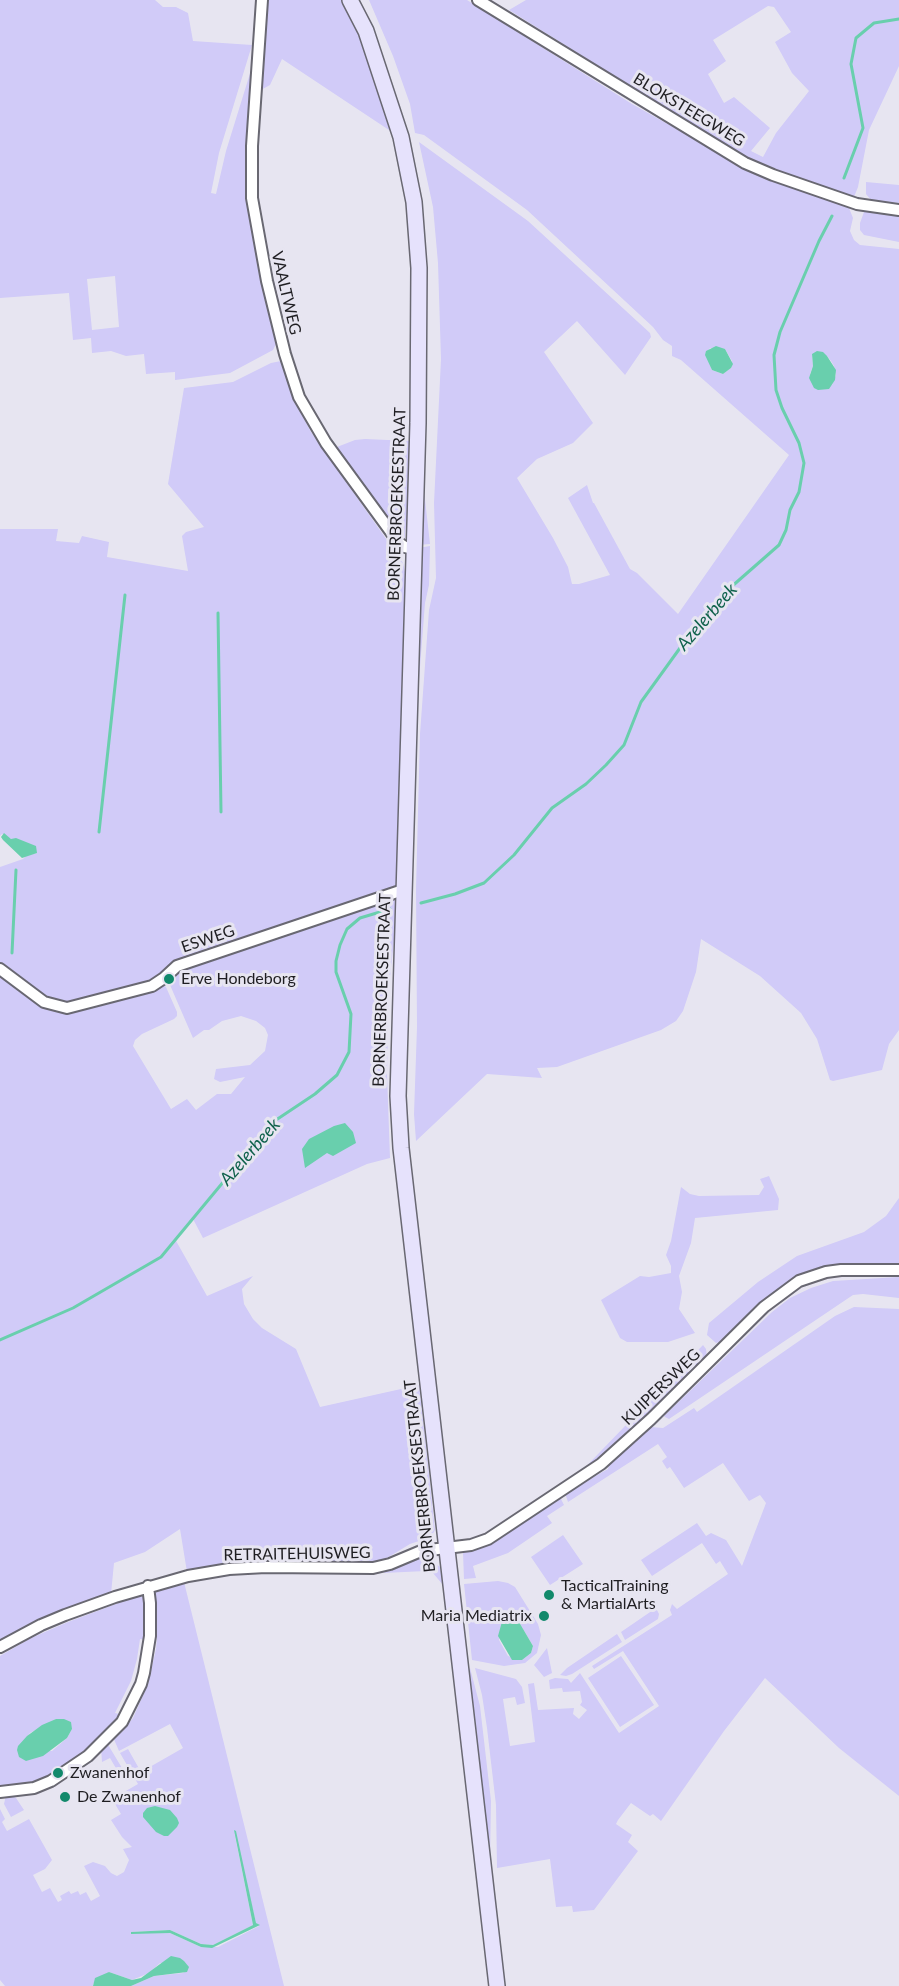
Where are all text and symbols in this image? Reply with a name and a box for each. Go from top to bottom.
street label: BLOKSTEEGWEG [630,69,748,151]
street label: VAALTWEG [267,249,305,337]
street label: BORNERBROEKSESTRAAT [384,407,410,601]
water label: Azelerbeek [672,579,742,655]
street label: BORNERBROEKSESTRAAT [369,893,395,1087]
street label: ESWEG [179,921,237,957]
place label: Erve Hondeborg [181,969,296,989]
marker: Erve Hondeborg [162,972,176,986]
water label: Azelerbeek [215,1114,285,1190]
street label: KUIPERSWEG [618,1345,704,1429]
street label: BORNERBROEKSESTRAAT [400,1379,440,1573]
street label: RETRAITEHUISWEG [223,1543,371,1565]
place label: TacticalTraining & MartialArts [561,1576,668,1614]
marker: TacticalTraining & MartialArts [542,1588,556,1602]
place label: Maria Mediatrix [421,1606,532,1626]
marker: Maria Mediatrix [537,1609,551,1623]
place label: Zwanenhof [70,1763,149,1783]
marker: Zwanenhof [51,1766,65,1780]
place label: De Zwanenhof [77,1787,181,1807]
marker: De Zwanenhof [58,1790,72,1804]

